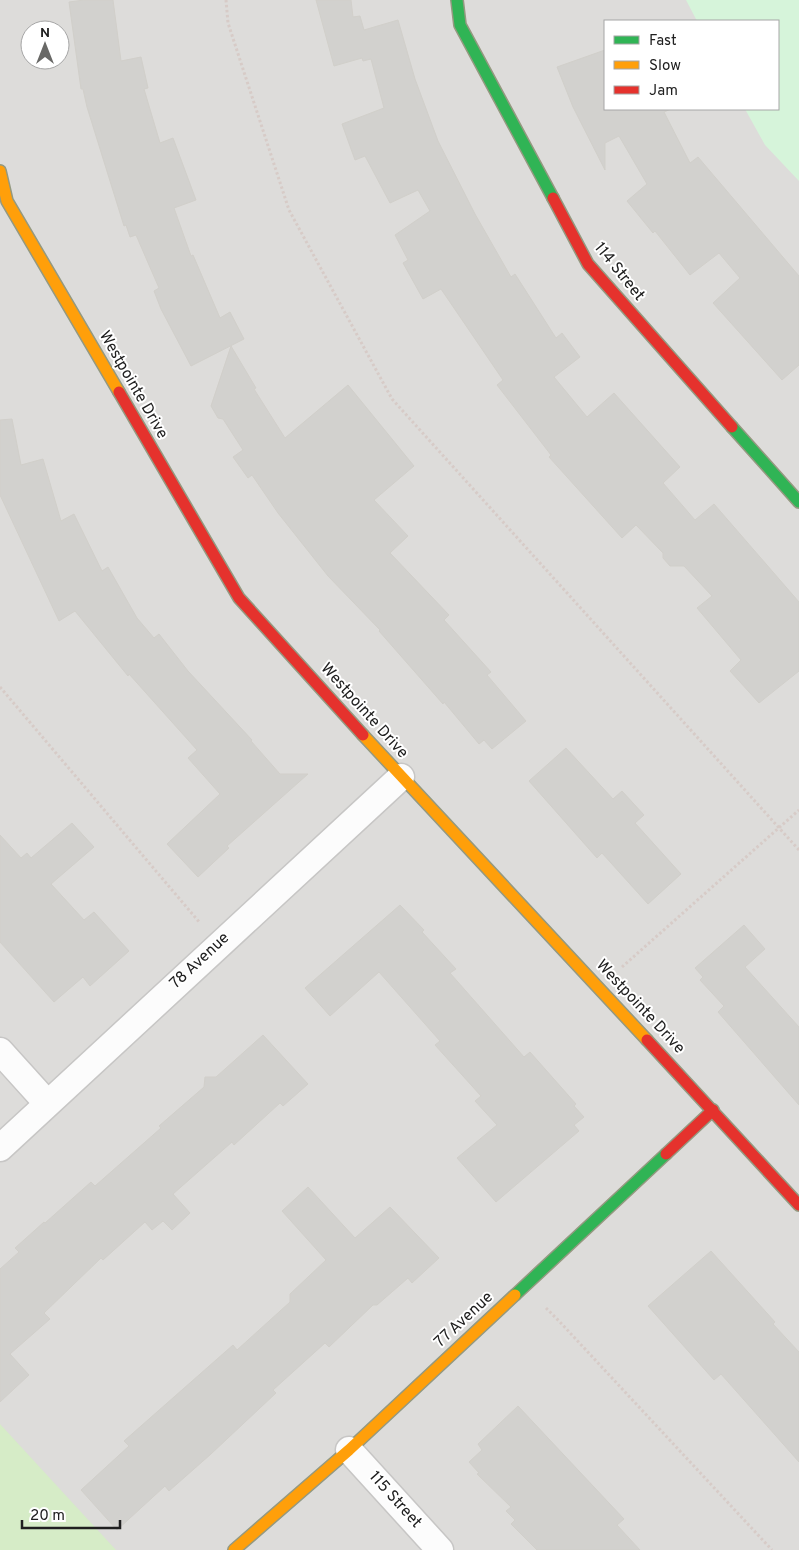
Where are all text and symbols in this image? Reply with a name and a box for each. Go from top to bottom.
north arrow [20,20,70,70]
legend [604,20,779,110]
text: N [40,25,50,42]
text: Fast [649,32,677,51]
text: Slow [649,57,681,76]
text: Jam [649,82,678,101]
street label: 114 Street [589,239,649,305]
street label: Westpointe Drive [94,327,172,443]
street label: Westpointe Drive [316,659,412,763]
street label: 78 Avenue [166,928,234,994]
street label: Westpointe Drive [591,956,689,1058]
street label: 77 Avenue [430,1288,498,1352]
street label: 115 Street [364,1467,426,1533]
scale bar [22,1498,120,1530]
text: 20 m [30,1507,65,1526]

